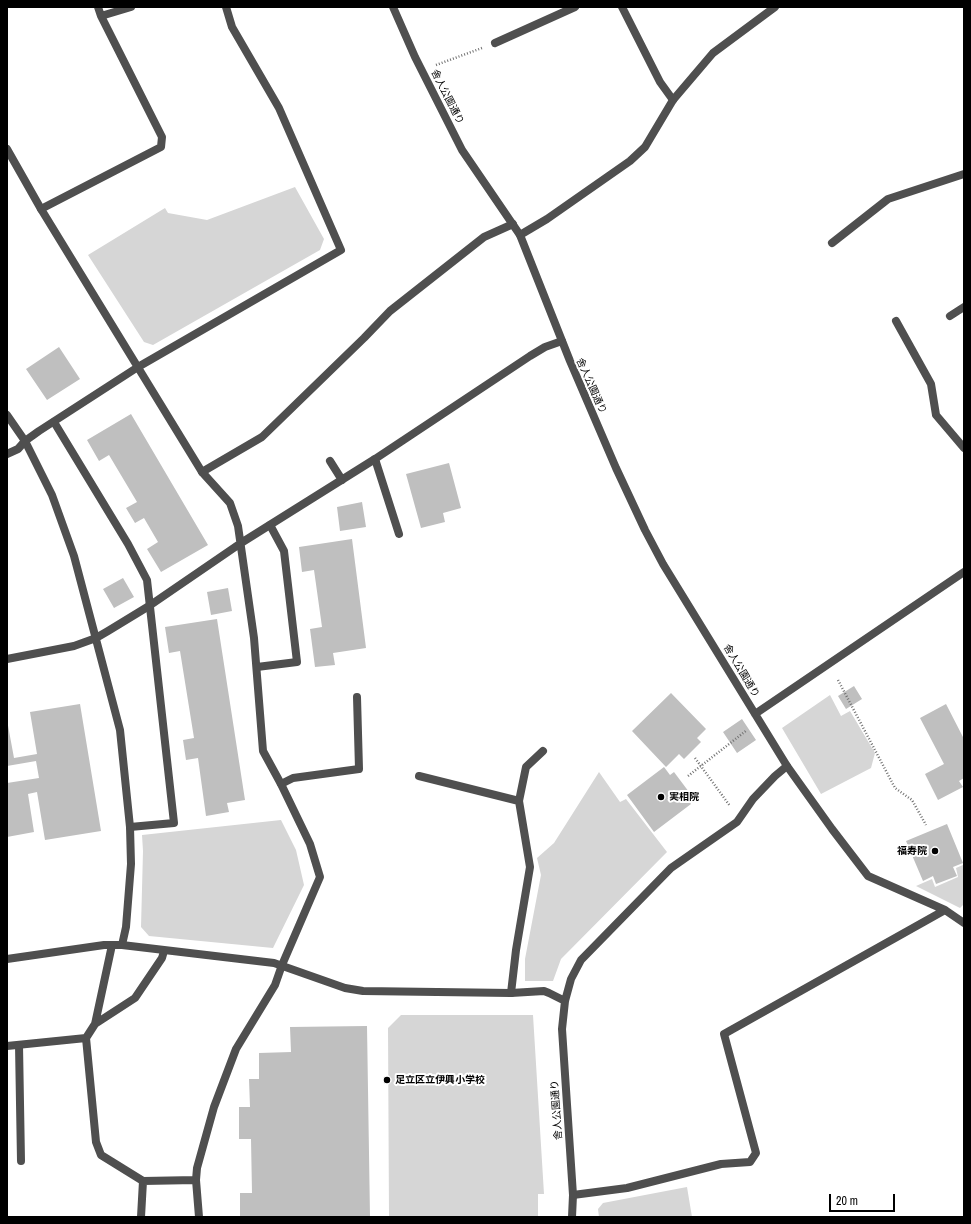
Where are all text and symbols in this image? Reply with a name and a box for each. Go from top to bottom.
street label: 舎人公園通り [428,68,466,126]
street label: 舎人公園通り [573,356,609,416]
street label: 舎人公園通り [720,642,762,700]
place label: 実相院 [669,791,699,803]
marker: 実相院 [656,792,666,802]
place label: 福寿院 [897,845,927,857]
marker: 福寿院 [930,846,940,856]
place label: 足立区立伊興小学校 [395,1074,485,1086]
marker: 足立区立伊興小学校 [382,1075,392,1085]
street label: 舎人公園通り [549,1080,565,1140]
scale bar [831,1186,897,1212]
text: 20 m [836,1193,858,1209]

